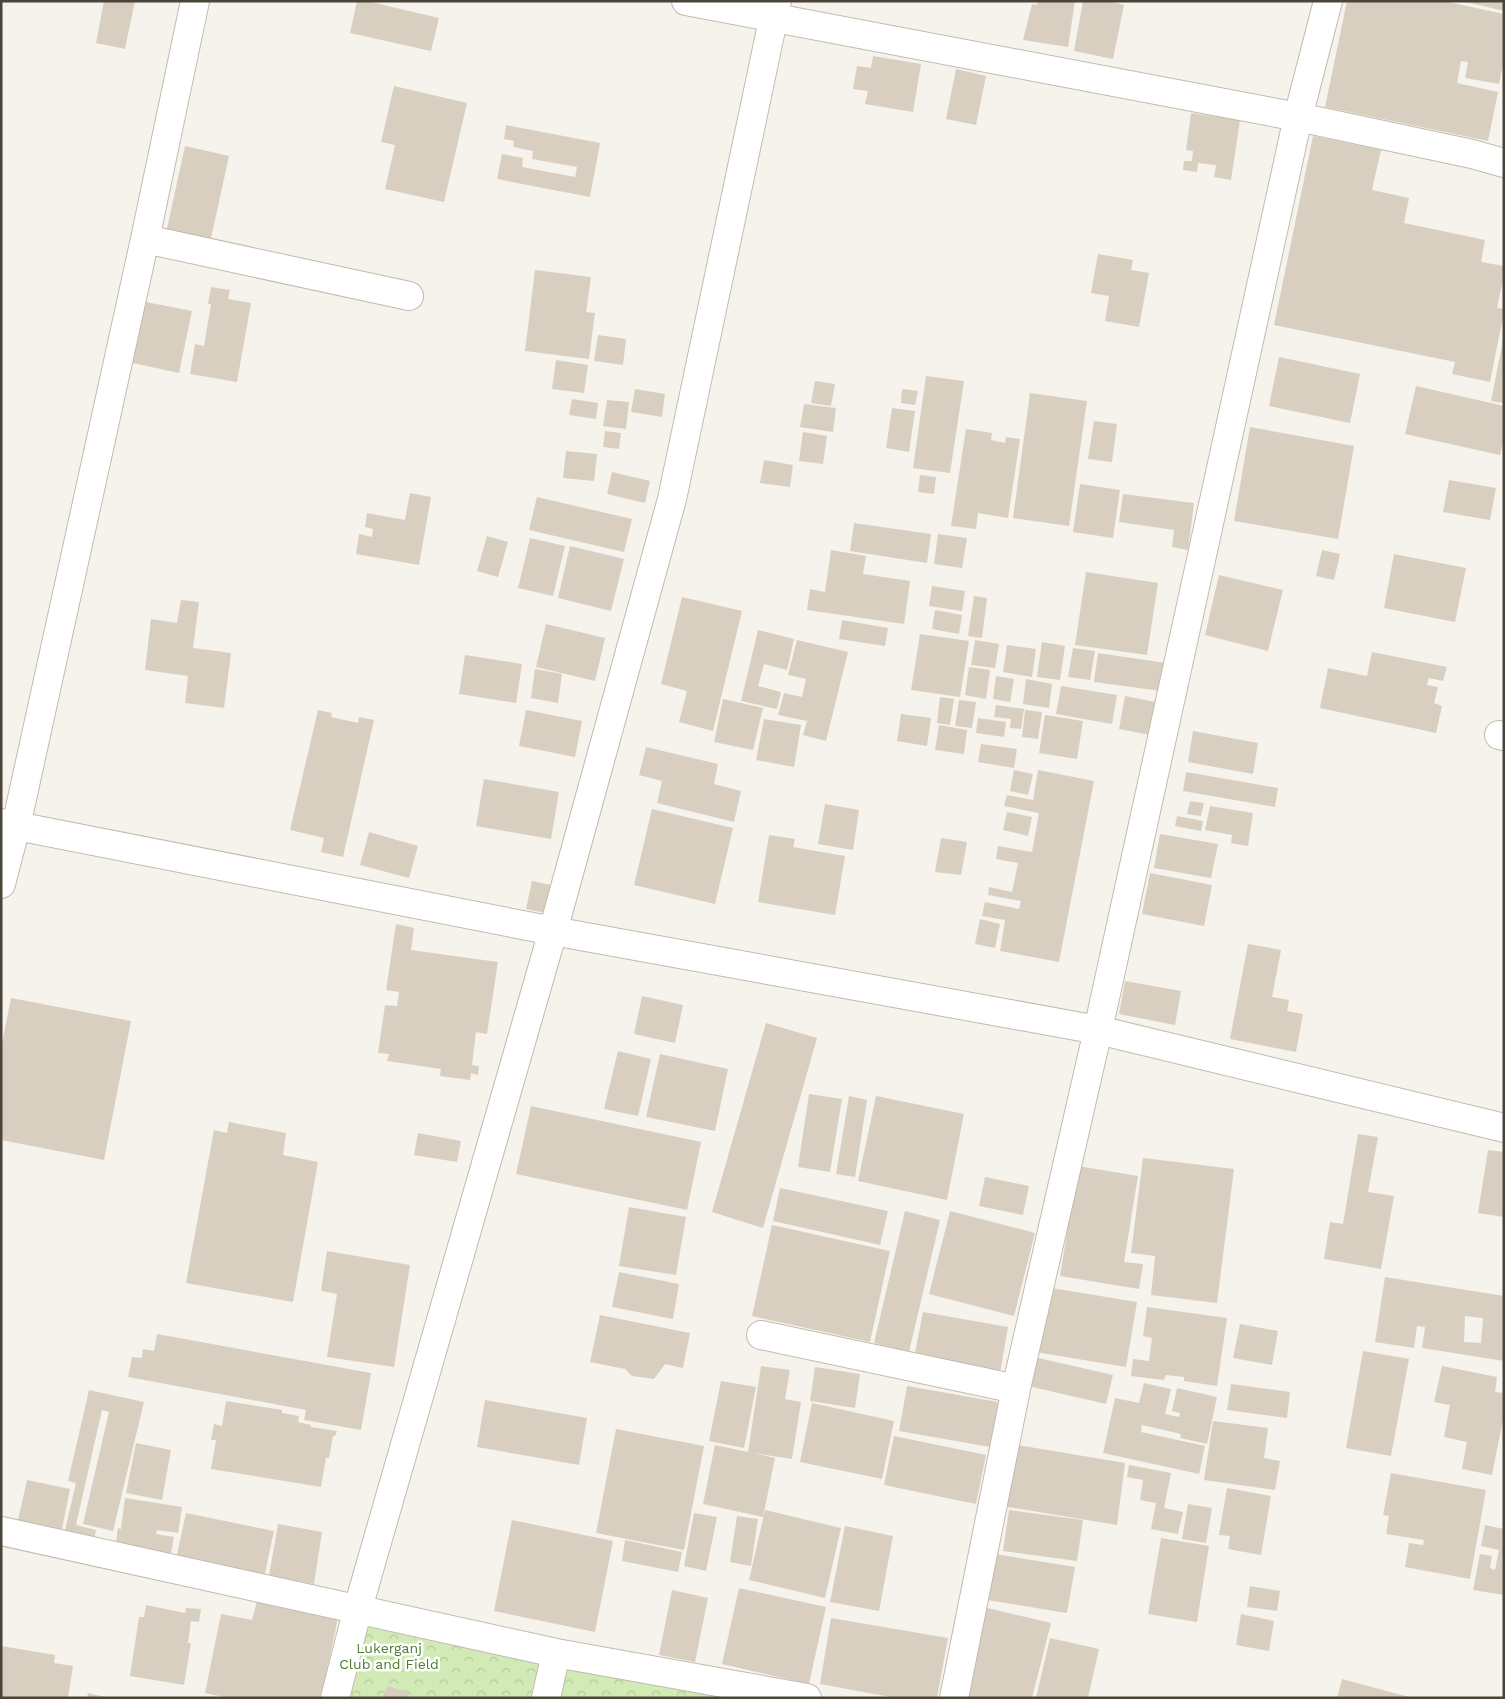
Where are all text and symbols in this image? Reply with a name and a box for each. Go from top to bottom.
park label: Lukerganj Club and Field [339,1640,439,1672]

